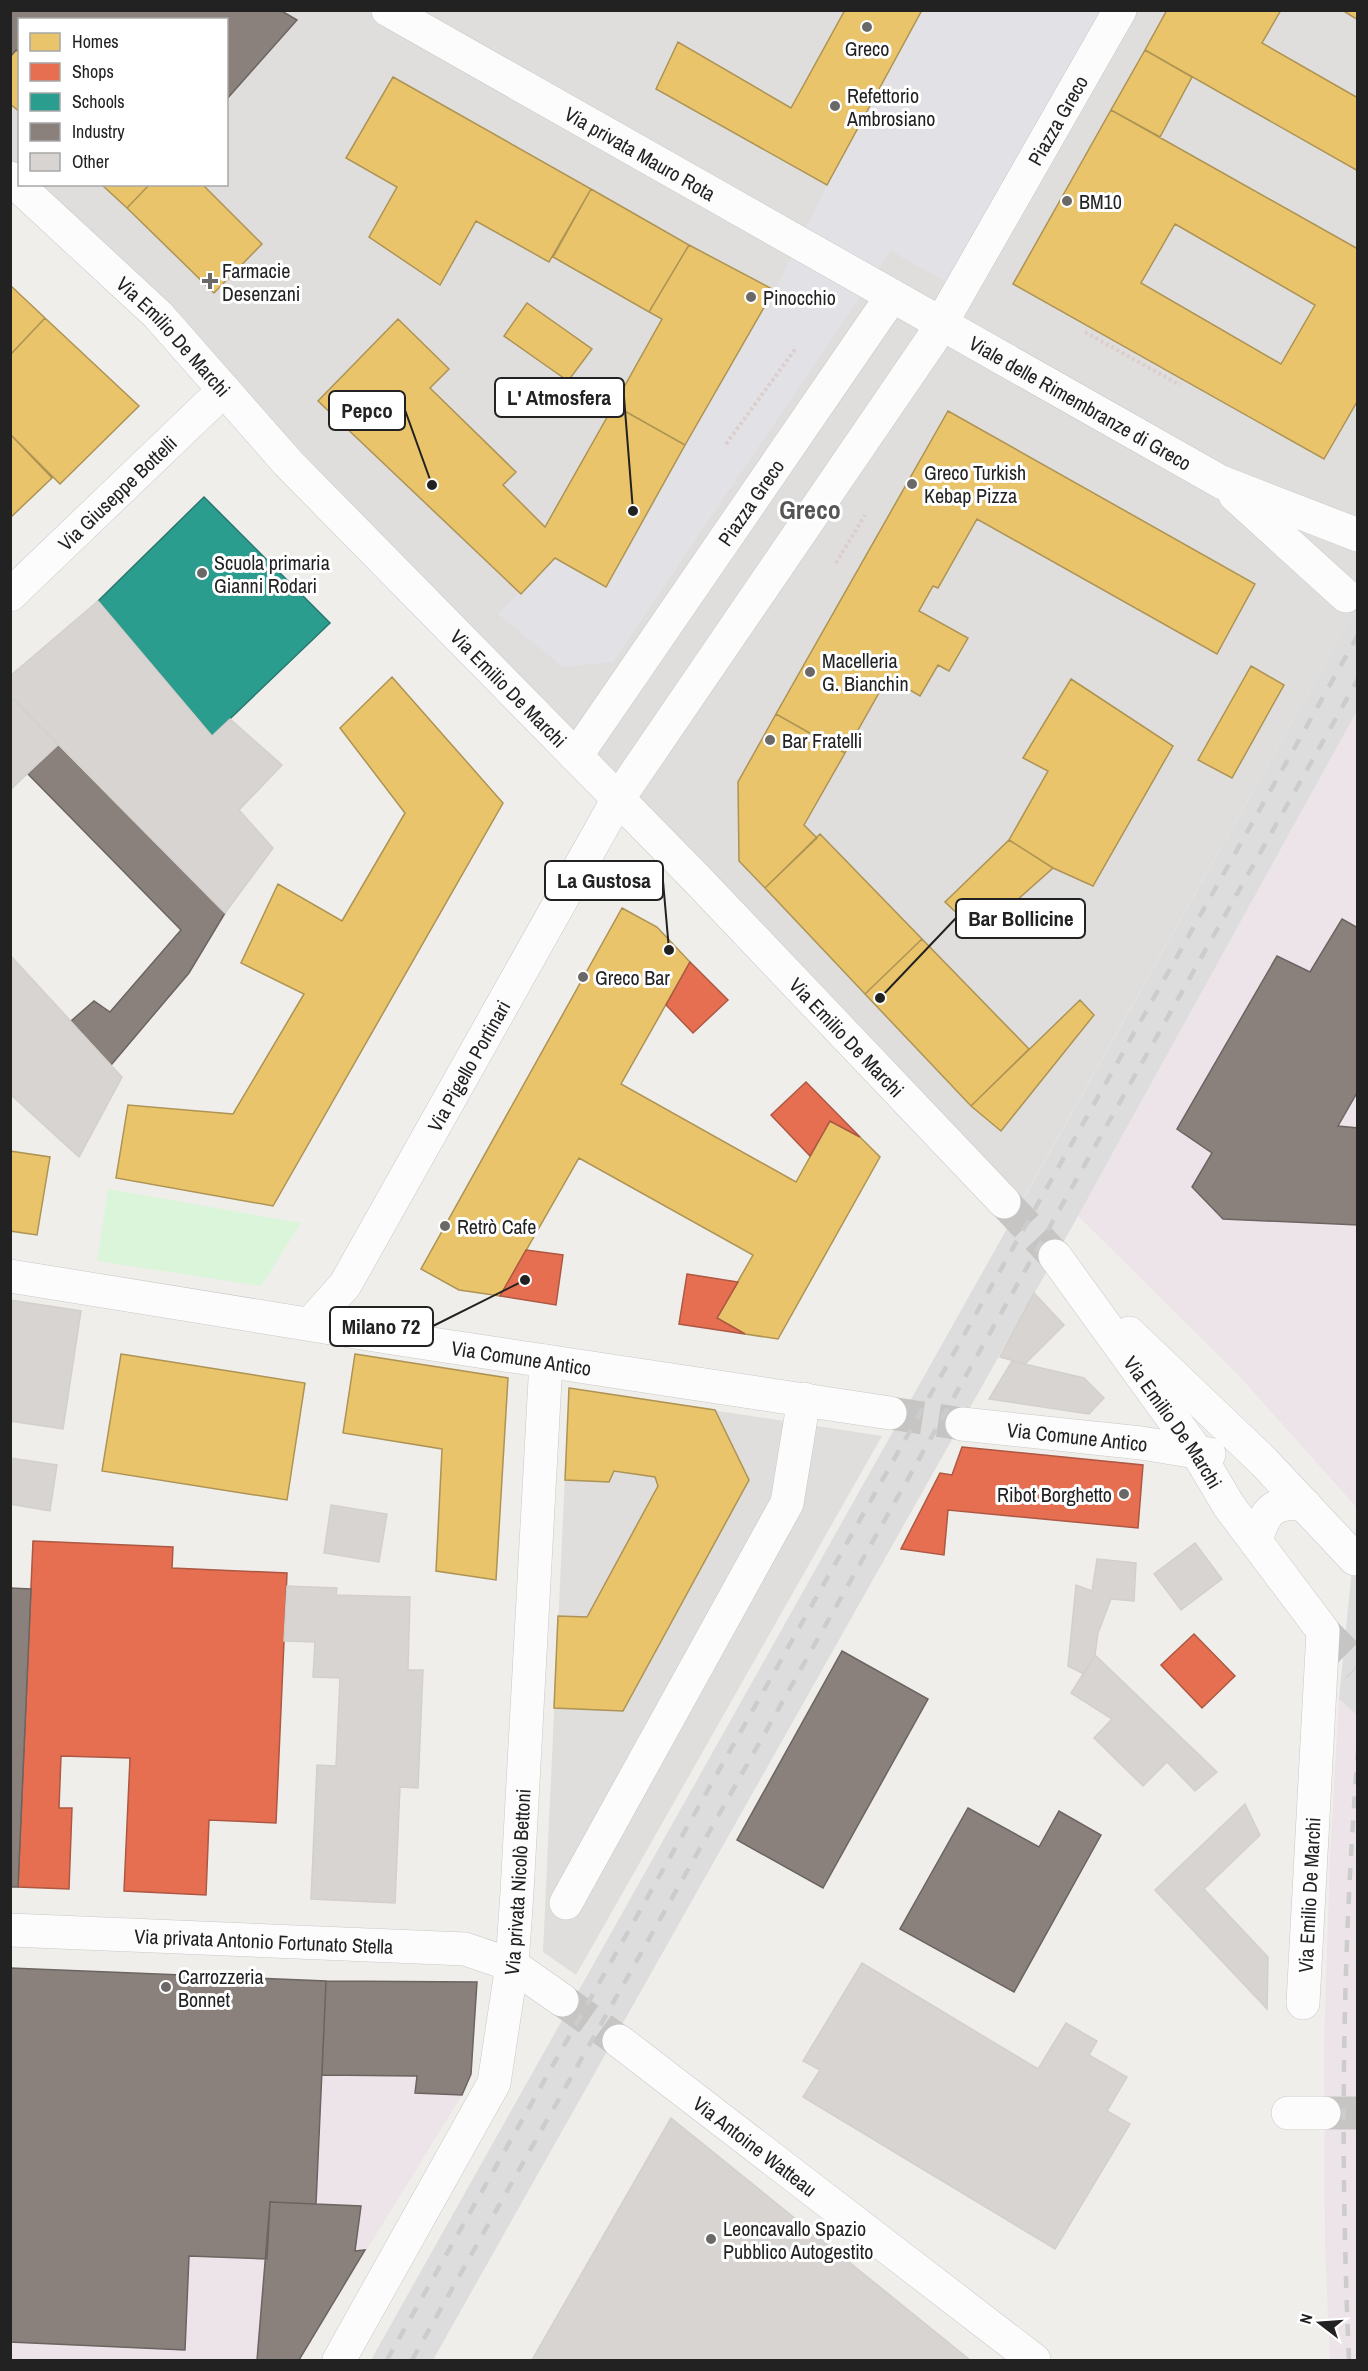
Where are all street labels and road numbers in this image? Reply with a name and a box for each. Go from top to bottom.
street label: Piazza Greco [1021,70,1094,170]
street label: Via privata Mauro Rota [560,99,721,206]
street label: Via Emilio De Marchi [111,270,237,402]
street label: Viale delle Rimembranze di Greco [965,329,1197,476]
street label: Via Giuseppe Bottelli [52,429,182,556]
street label: Piazza Greco [711,454,790,551]
street label: Via Emilio De Marchi [445,623,573,753]
street label: Via Emilio De Marchi [784,971,911,1103]
street label: Via Pigello Portinari [421,995,516,1136]
street label: Via Comune Antico [450,1334,593,1381]
street label: Via Emilio De Marchi [1118,1350,1229,1493]
street label: Via Comune Antico [1006,1415,1150,1457]
street label: Via privata Nicolò Bettoni [497,1788,536,1977]
street label: Via Emilio De Marchi [1291,1817,1327,1973]
street label: Via privata Antonio Fortunato Stella [134,1922,394,1959]
street label: Via Antoine Watteau [688,2090,823,2202]

